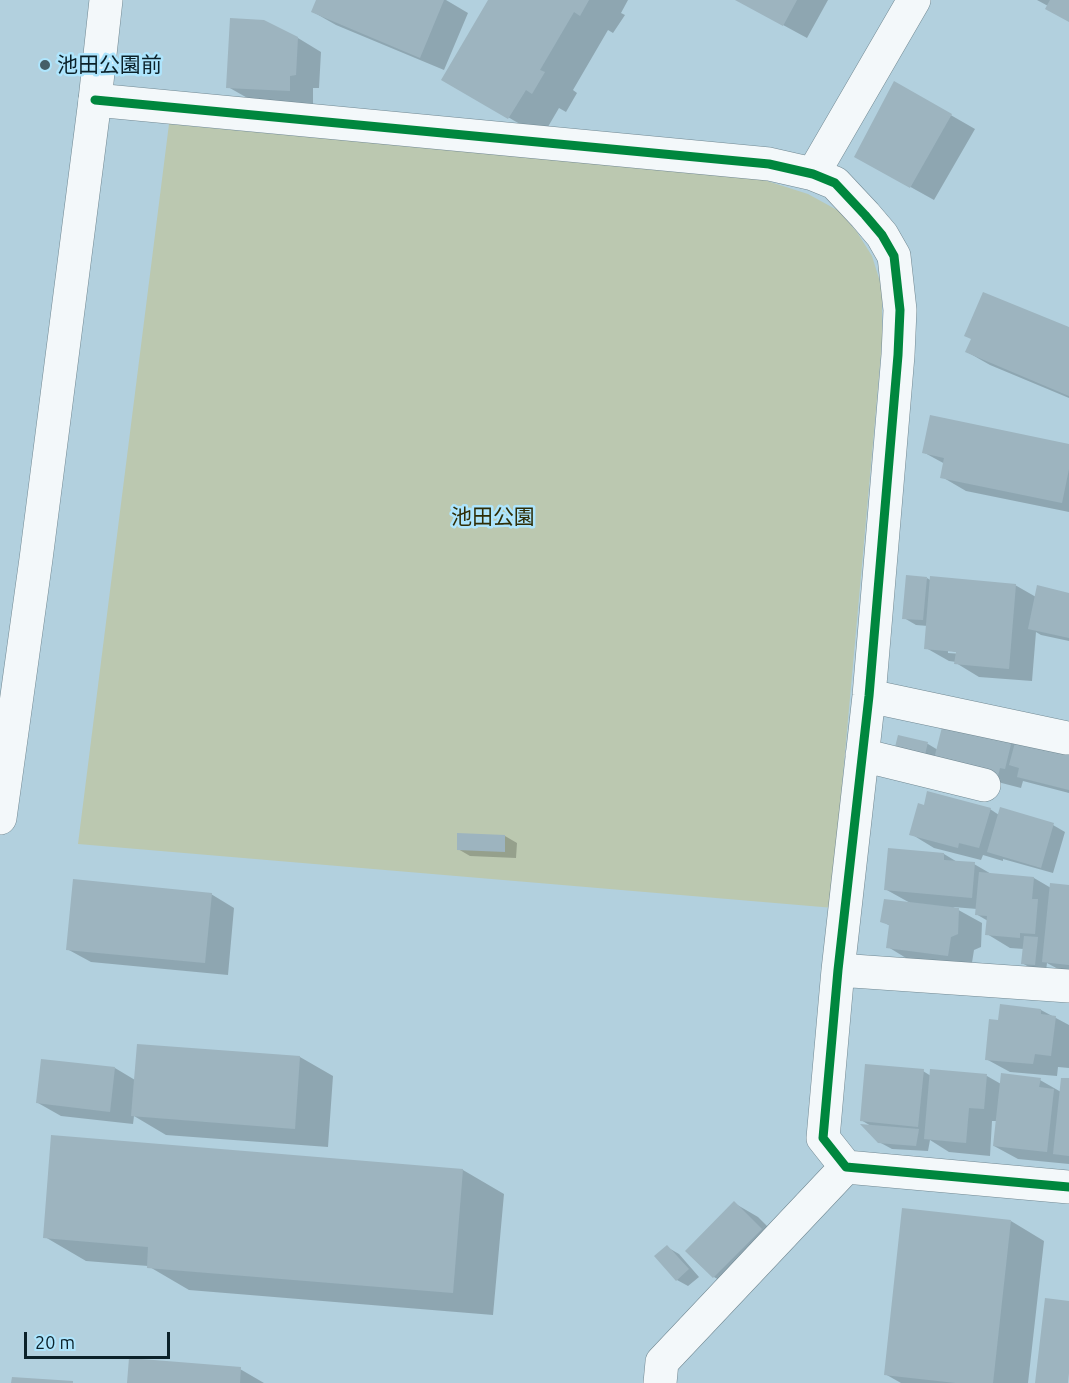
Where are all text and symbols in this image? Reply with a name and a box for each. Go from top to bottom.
place label: 池田公園前 [57,52,162,78]
marker: 池田公園前 [38,58,52,72]
park label: 池田公園 [451,504,535,530]
scale bar [27,1320,172,1358]
text: 20 m [35,1332,75,1352]

